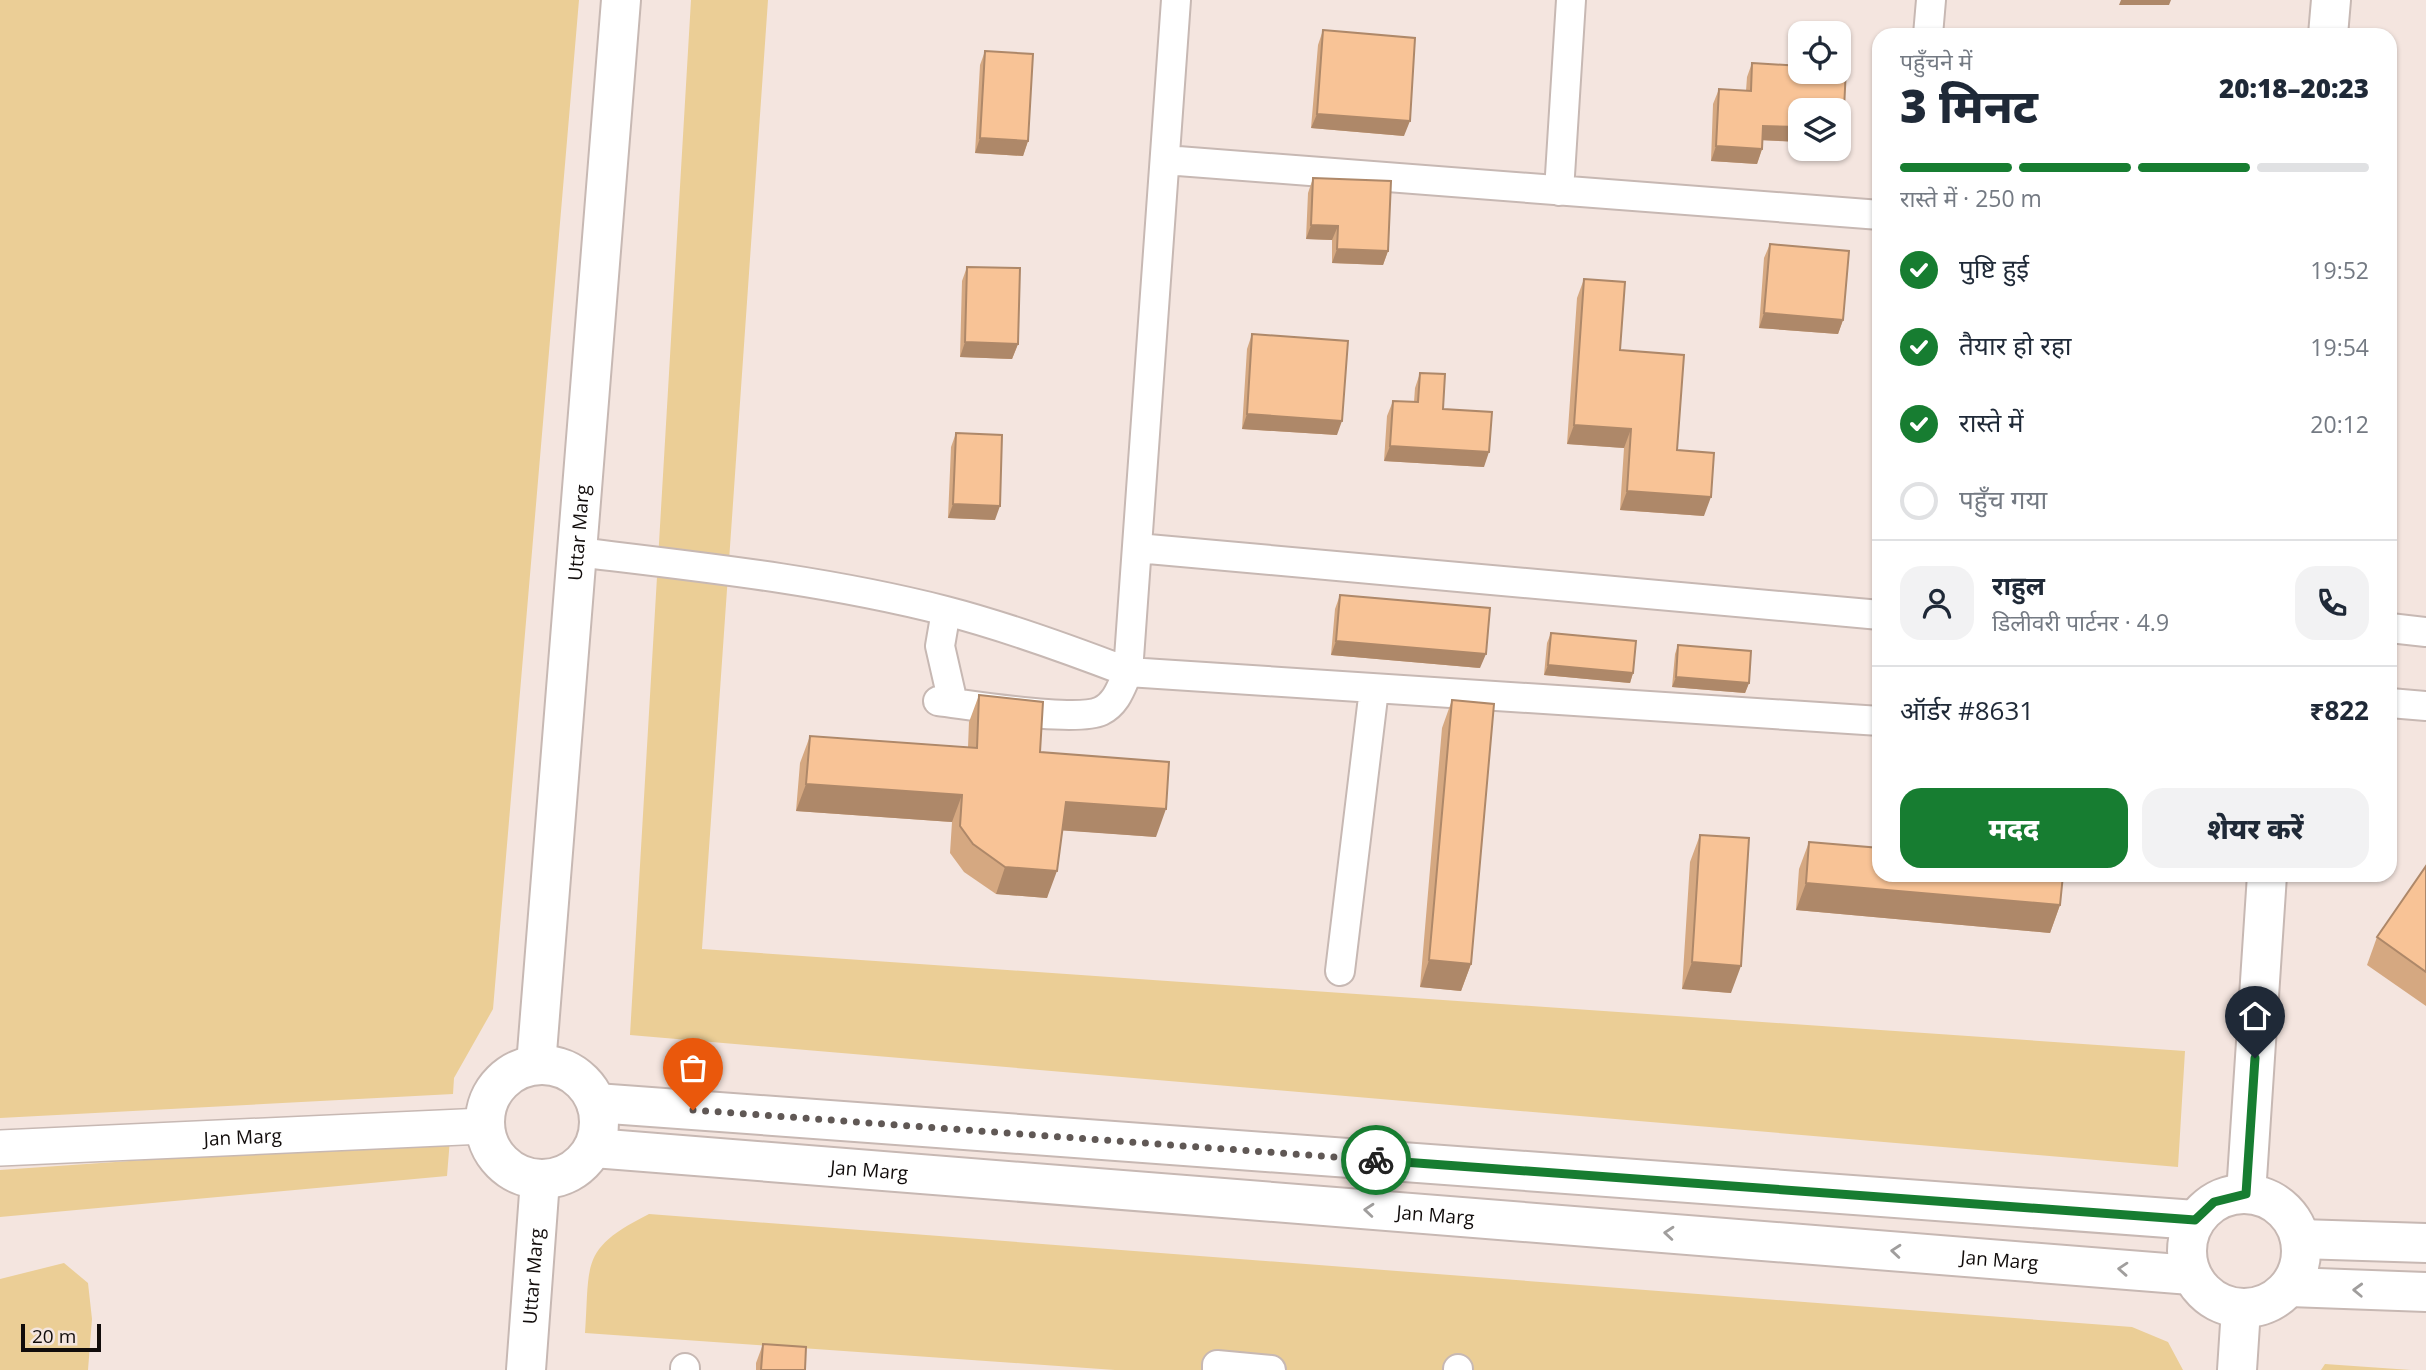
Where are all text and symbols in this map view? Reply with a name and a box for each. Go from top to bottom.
map controls [1788,21,1851,161]
button: locate [1788,21,1851,84]
text: पहुँचने में [1900,45,1972,77]
text: 20:18–20:23 [2219,70,2369,106]
text: 3 मिनट [1900,74,2038,136]
button: layers [1788,98,1851,161]
text: रास्ते में · 250 m [1900,182,2042,214]
text: पुष्टि हुई [1959,250,2029,286]
icon: check [1900,251,1938,289]
text: 19:52 [2310,254,2369,286]
text: तैयार हो रहा [1959,327,2072,363]
icon: check [1900,328,1938,366]
text: 19:54 [2310,331,2369,363]
text: रास्ते में [1959,404,2024,440]
icon: check [1900,405,1938,443]
text: 20:12 [2310,408,2369,440]
text: पहुँच गया [1959,481,2047,517]
street label: Uttar Marg [562,484,595,582]
button: person [1900,566,1974,640]
button: phone [2295,566,2369,640]
text: राहुल [1992,567,2045,603]
text: डिलीवरी पार्टनर · 4.9 [1992,606,2169,638]
text: ऑर्डर #8631 [1900,692,2034,728]
text: ₹822 [2310,692,2369,728]
button: मदद [1900,788,2128,868]
button: शेयर करें [2142,788,2369,868]
pin [2225,986,2285,1058]
icon: home [2236,997,2274,1035]
pin [663,1038,723,1110]
icon: bag [674,1049,712,1087]
street label: Jan Marg [201,1122,282,1152]
courier [1341,1125,1411,1195]
icon: bike [1357,1141,1395,1179]
street label: Jan Marg [827,1154,909,1186]
street label: Jan Marg [1393,1199,1475,1231]
one-way arrow [1363,1203,1374,1218]
one-way arrow [1664,1226,1675,1241]
street label: Uttar Marg [516,1227,549,1325]
one-way arrow [1890,1244,1901,1259]
street label: Jan Marg [1958,1244,2039,1276]
one-way arrow [2117,1262,2128,1277]
one-way arrow [2352,1282,2363,1297]
scale bar [21,1321,102,1353]
text: 20 m [32,1323,76,1349]

